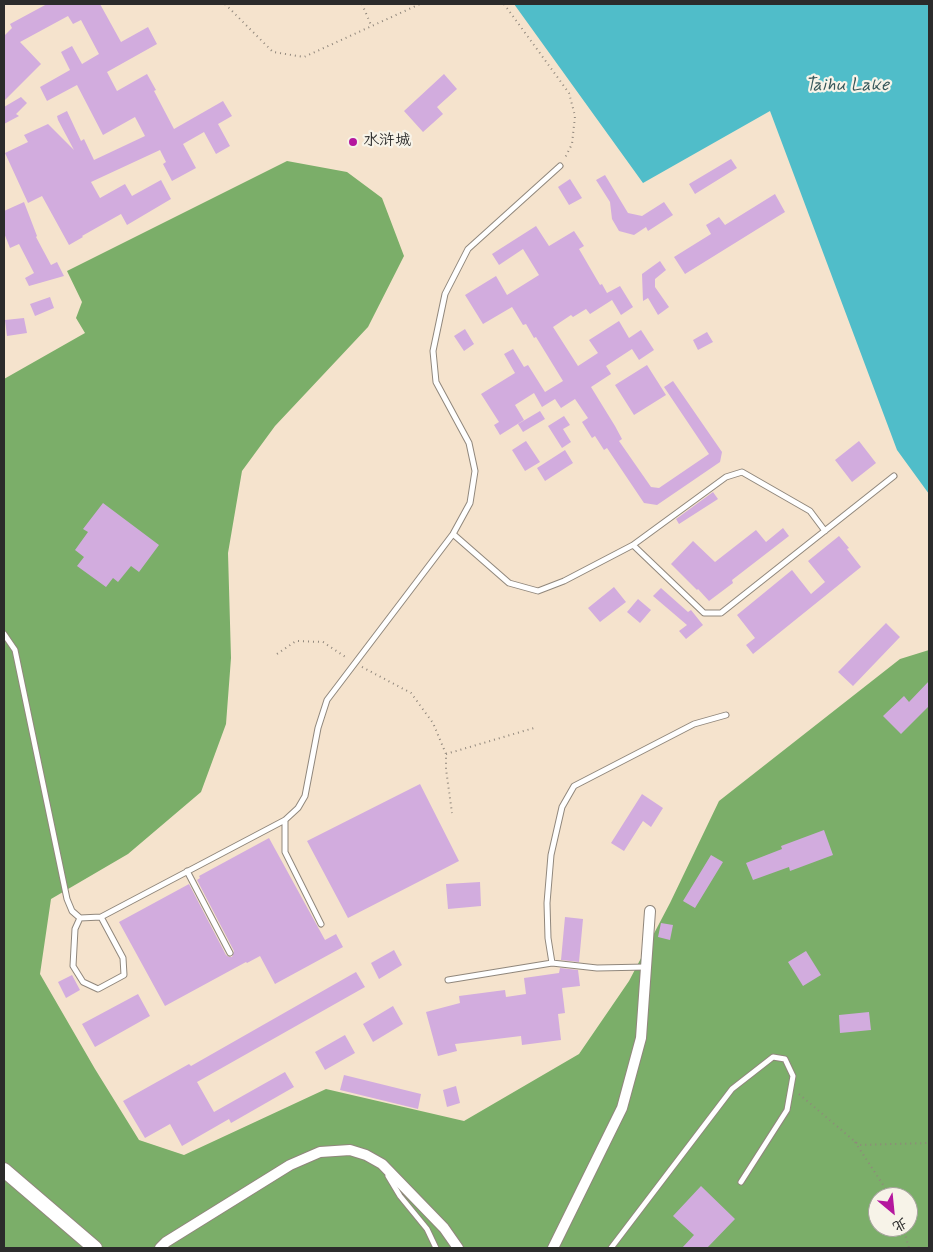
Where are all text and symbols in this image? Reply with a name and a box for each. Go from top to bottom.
water label: Taihu Lake [805,75,889,97]
place label: 水浒城 [363,132,411,152]
marker: 水浒城 [347,136,359,148]
north arrow [868,1187,918,1237]
text: 北 [889,1213,910,1236]

